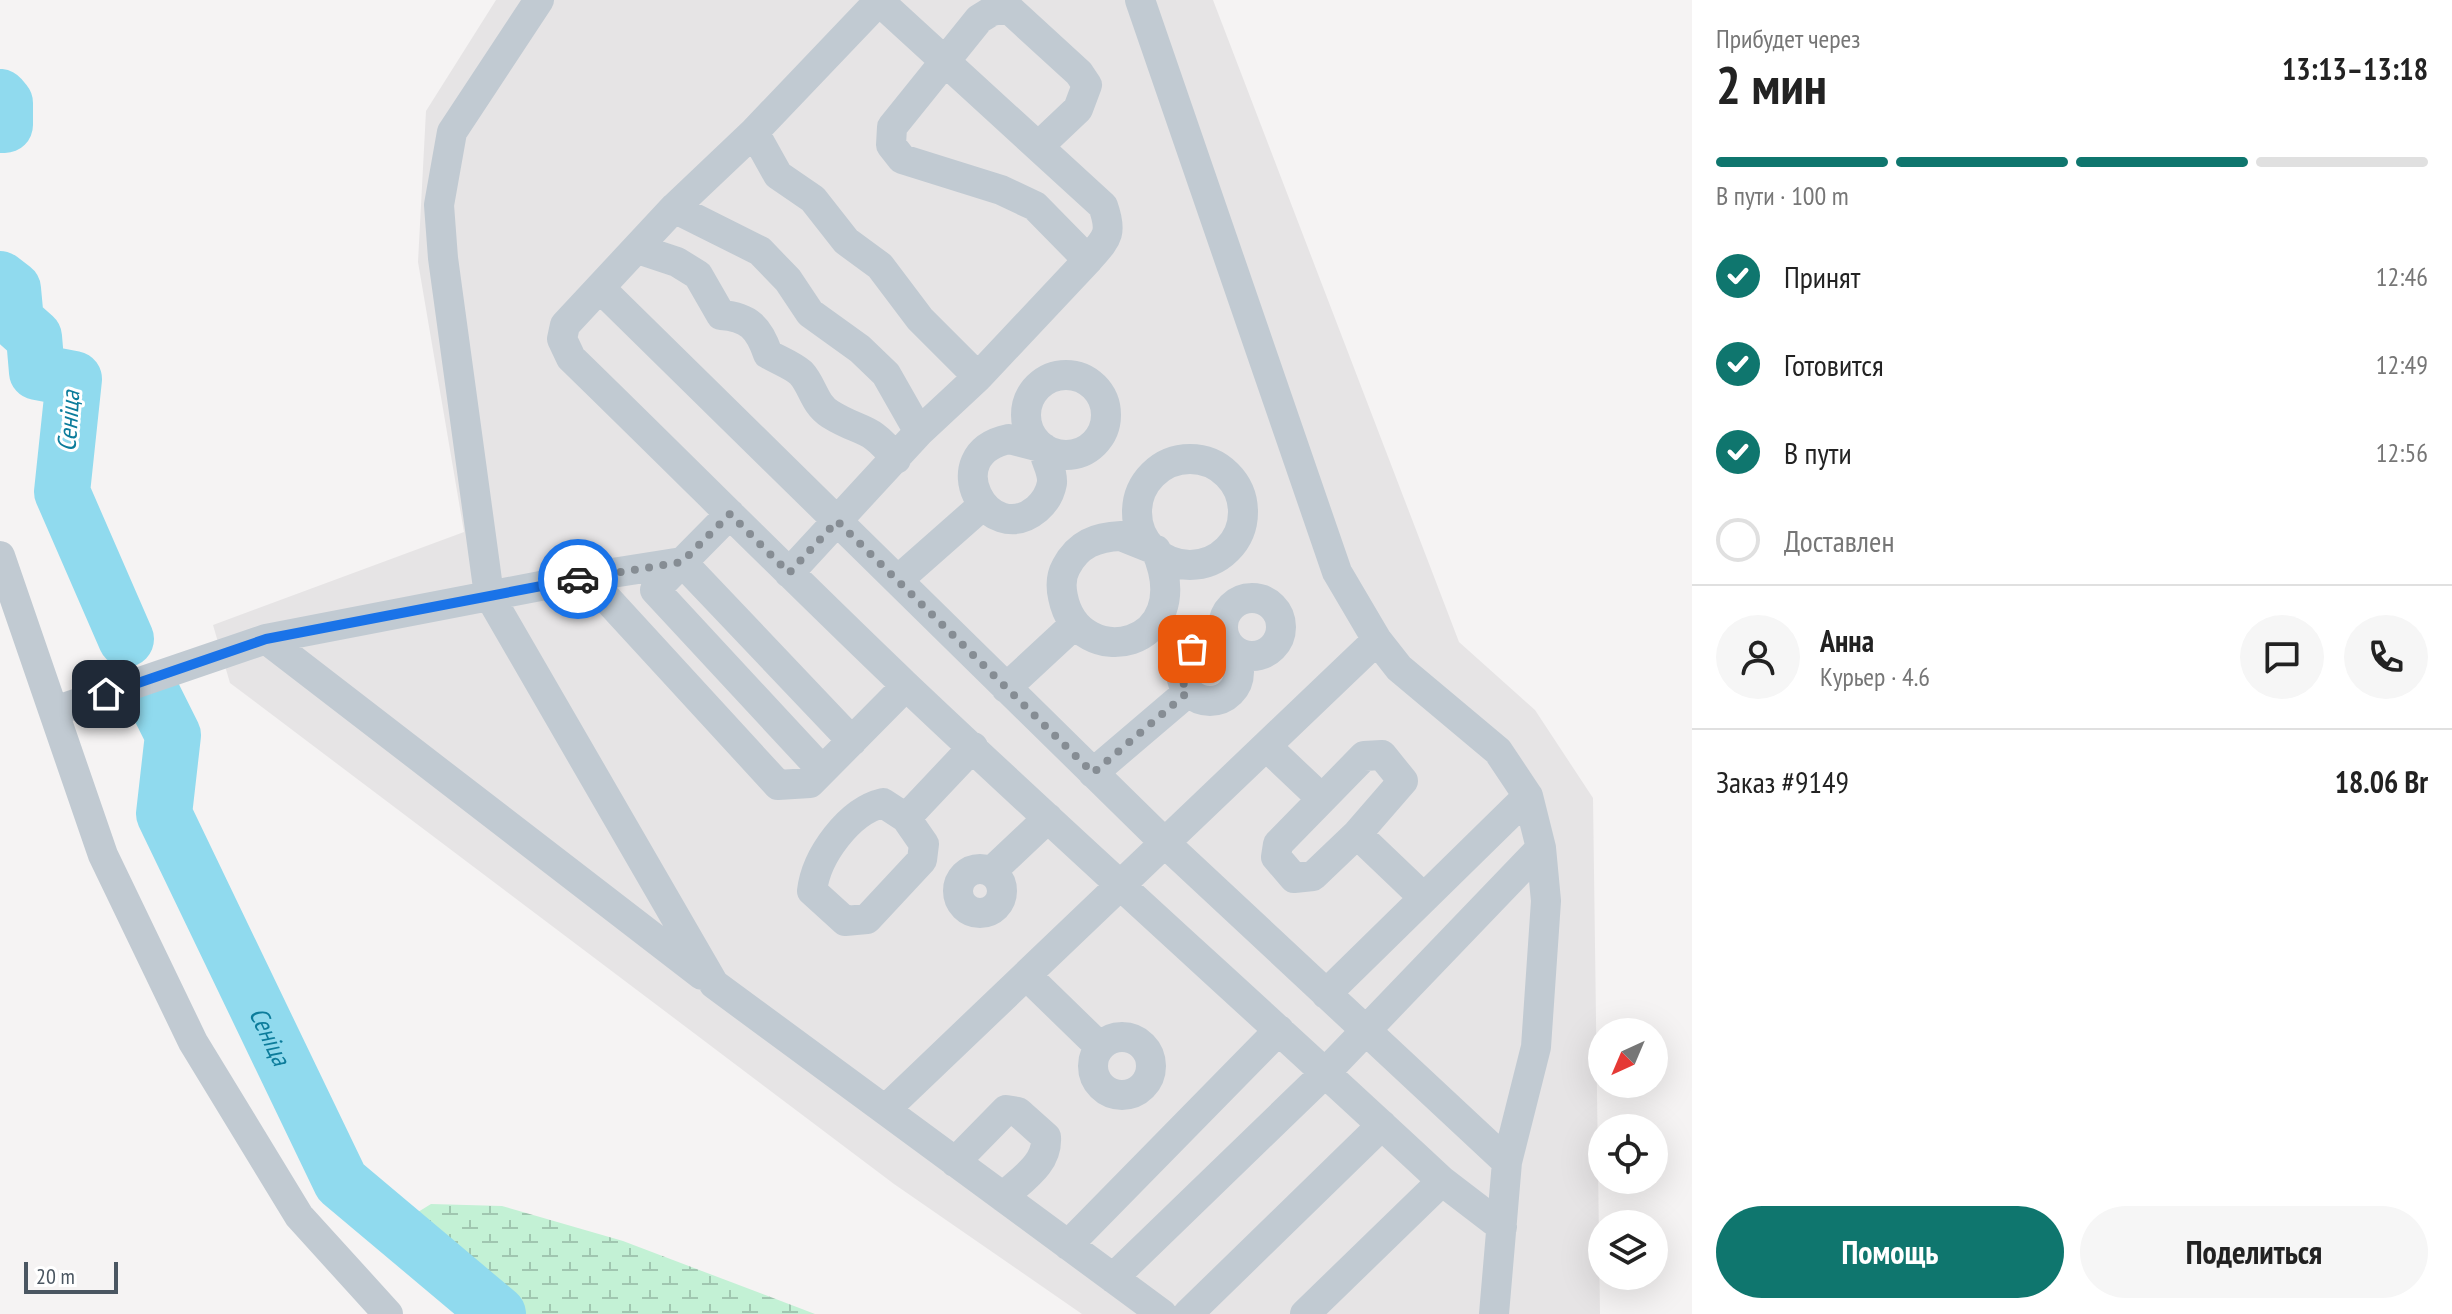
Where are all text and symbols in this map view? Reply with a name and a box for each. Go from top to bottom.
text: Прибудет через [1716,22,1860,55]
text: 13:13–13:18 [2282,49,2428,88]
text: 2 мин [1716,51,1827,118]
text: В пути · 100 m [1716,179,1849,212]
icon: check [1716,254,1760,298]
text: Принят [1784,257,1860,296]
text: 12:46 [2376,260,2428,293]
icon: check [1716,342,1760,386]
text: Готовится [1784,345,1884,384]
text: 12:49 [2376,348,2428,381]
water label: Сеніца [49,388,87,452]
icon: check [1716,430,1760,474]
text: В пути [1784,433,1852,472]
text: 12:56 [2376,436,2428,469]
text: Доставлен [1784,521,1894,560]
courier [538,539,618,619]
icon: car [556,557,600,601]
pin [1158,615,1226,683]
button: person [1716,615,1800,699]
button: chat [2240,615,2324,699]
button: phone [2344,615,2428,699]
text: Анна [1820,621,1874,660]
icon: bag [1170,627,1214,671]
pin [72,660,140,728]
text: Курьер · 4.6 [1820,660,1930,693]
icon: home [84,672,128,716]
text: Заказ #9149 [1716,762,1849,801]
text: 18.06 Br [2335,762,2428,801]
water label: Сеніца [243,1001,299,1072]
north arrow [1588,1018,1668,1098]
map controls [1588,1018,1668,1290]
button: locate [1588,1114,1668,1194]
button: Помощь [1716,1206,2064,1298]
button: Поделиться [2080,1206,2428,1298]
button: layers [1588,1210,1668,1290]
scale bar [24,1258,118,1294]
text: 20 m [36,1262,75,1290]

